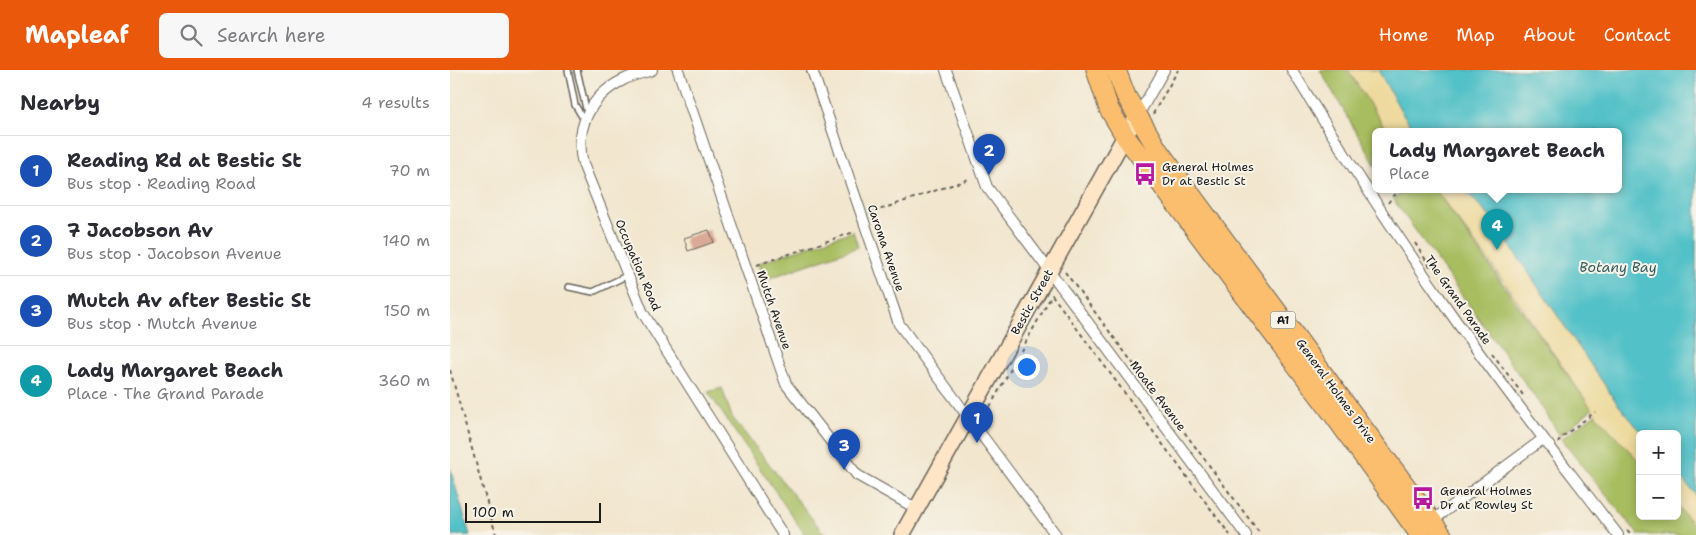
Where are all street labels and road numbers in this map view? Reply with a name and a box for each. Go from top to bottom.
street label: Caroma Avenue [864,202,908,294]
street label: Occupation Road [611,217,665,314]
street label: The Grand Parade [1421,252,1495,348]
street label: Bestic Street [1007,266,1057,338]
street label: Mutch Avenue [753,268,795,352]
road number: A1 [1270,312,1296,328]
street label: General Holmes Drive [1293,336,1379,447]
street label: Moate Avenue [1126,358,1190,435]

